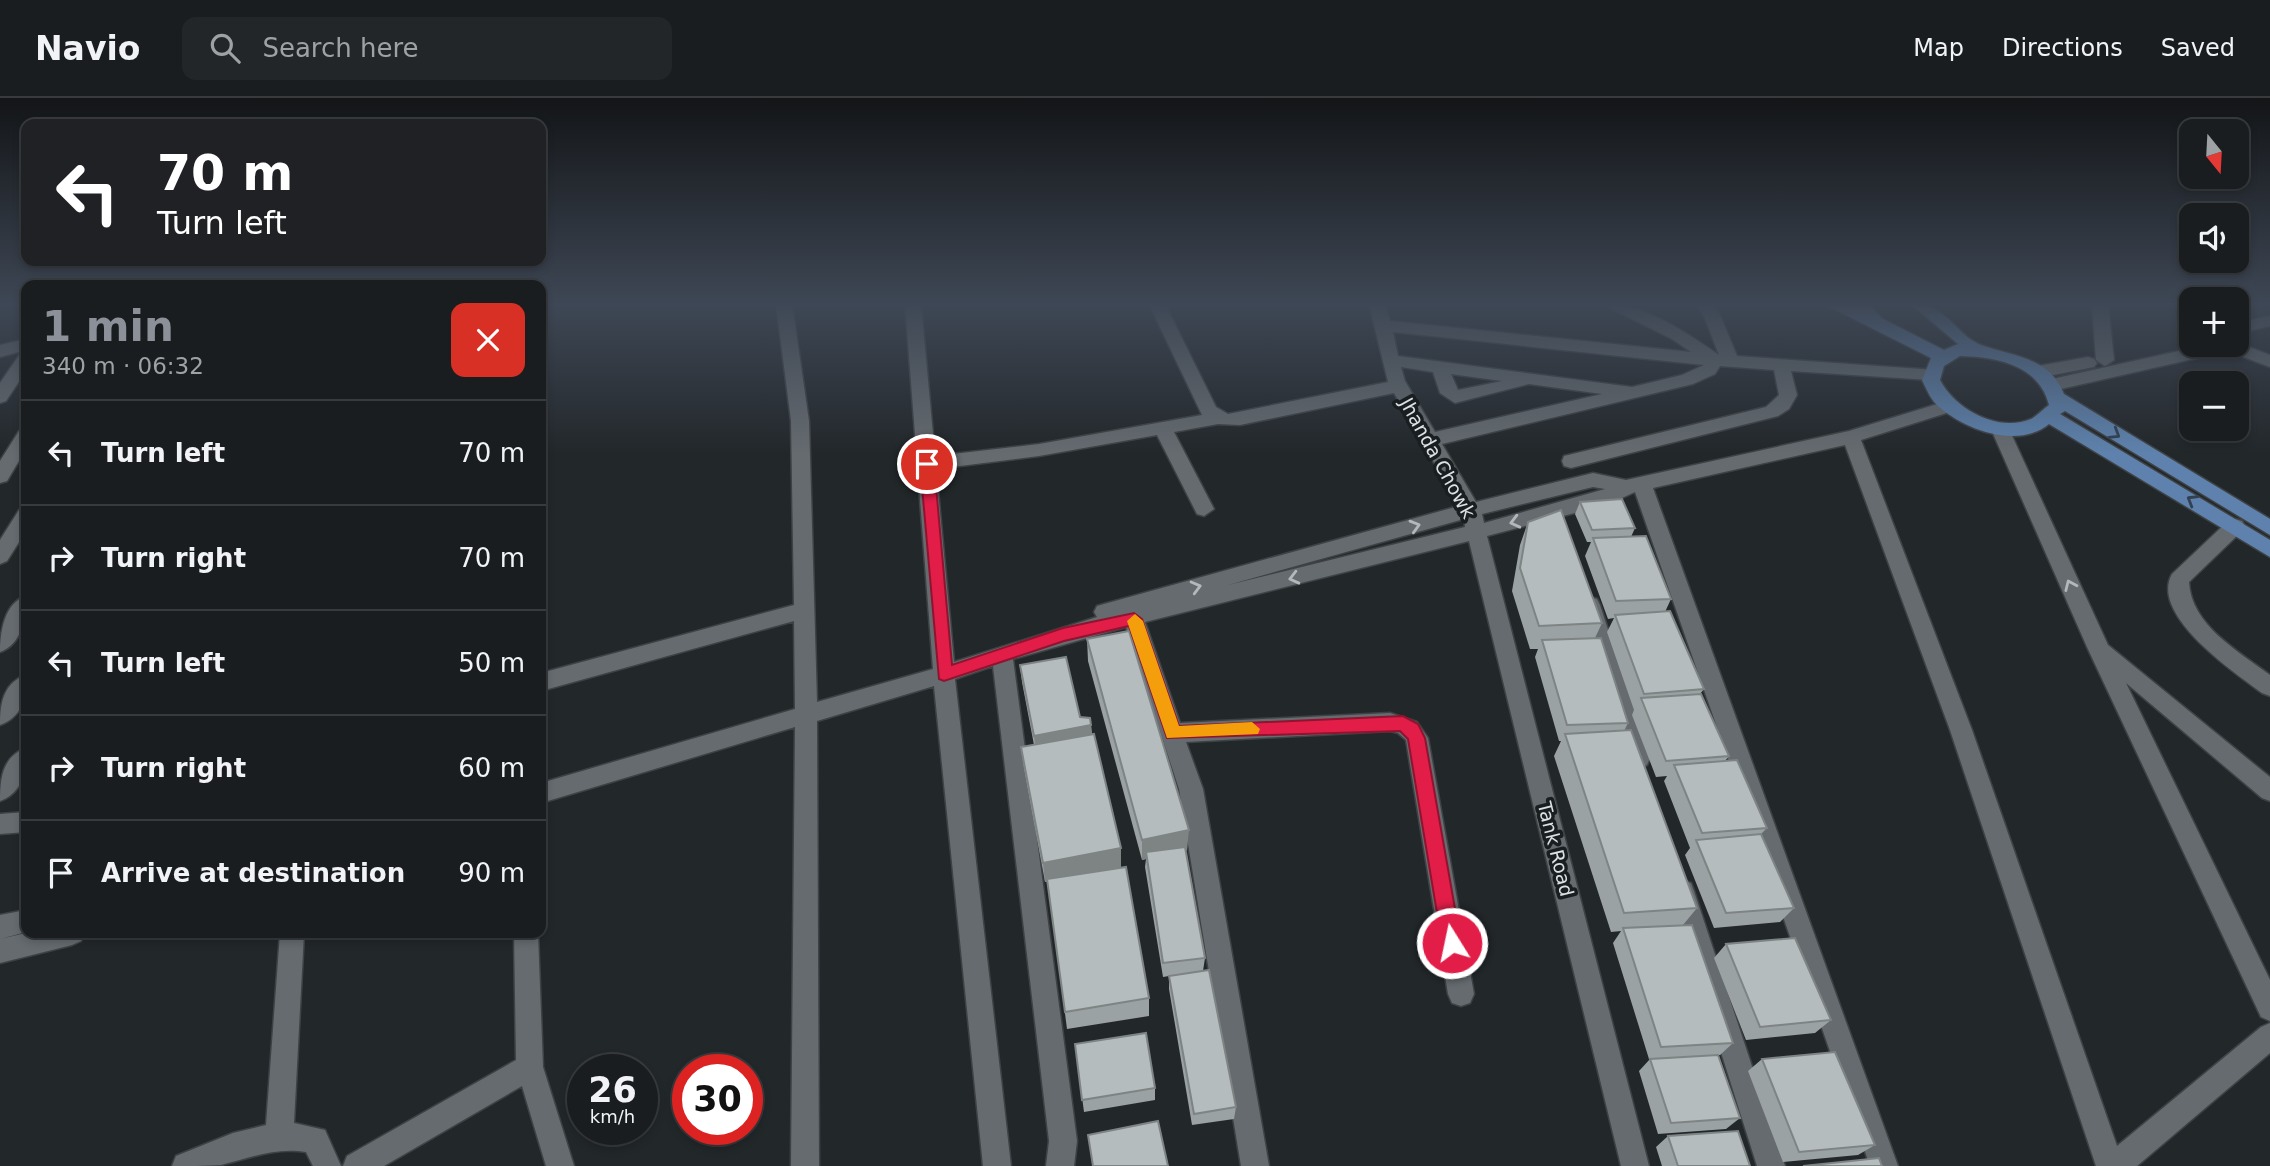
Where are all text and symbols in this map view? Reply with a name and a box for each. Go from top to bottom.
search box [182,17,672,80]
text: Navio [35,29,140,68]
icon: search [206,29,244,67]
text: Search here [262,33,419,63]
text: Map [1913,34,1964,62]
text: Directions [2002,34,2123,62]
text: Saved [2161,34,2235,62]
north arrow [2179,119,2249,189]
map controls [2179,119,2249,441]
text: 70 m [157,145,293,202]
icon: left [42,147,133,238]
button: sound [2179,203,2249,273]
text: Turn left [157,204,287,242]
button: + [2179,287,2249,357]
text: 1 min [42,302,174,351]
button: close [451,303,525,377]
text: 340 m · 06:32 [42,353,204,379]
button: − [2179,371,2249,441]
street label: Jhanda Chowk [1395,393,1480,522]
one-way arrow [2108,425,2121,438]
icon: left [42,434,80,472]
pin [897,434,957,494]
text: Turn left [101,438,225,468]
text: 70 m [458,438,525,468]
icon: arrive [908,445,946,483]
one-way arrow [2186,496,2199,509]
one-way arrow [1509,514,1521,528]
one-way arrow [1409,520,1421,535]
icon: right [42,539,80,577]
text: Turn right [101,543,246,573]
text: 70 m [458,543,525,573]
one-way arrow [1288,570,1300,584]
one-way arrow [2064,580,2078,592]
one-way arrow [1189,581,1201,595]
icon: left [42,644,80,682]
text: Turn left [101,648,225,678]
text: 50 m [458,648,525,678]
icon: right [42,749,80,787]
text: Turn right [101,753,246,783]
text: 60 m [458,753,525,783]
street label: Tank Road [1533,798,1578,899]
icon: arrive [42,854,80,892]
text: Arrive at destination [101,858,405,888]
text: 90 m [458,858,525,888]
position arrow [1415,906,1489,980]
speed limit sign: 30 [672,1054,763,1145]
text: 26 [588,1070,637,1110]
text: km/h [590,1106,635,1127]

